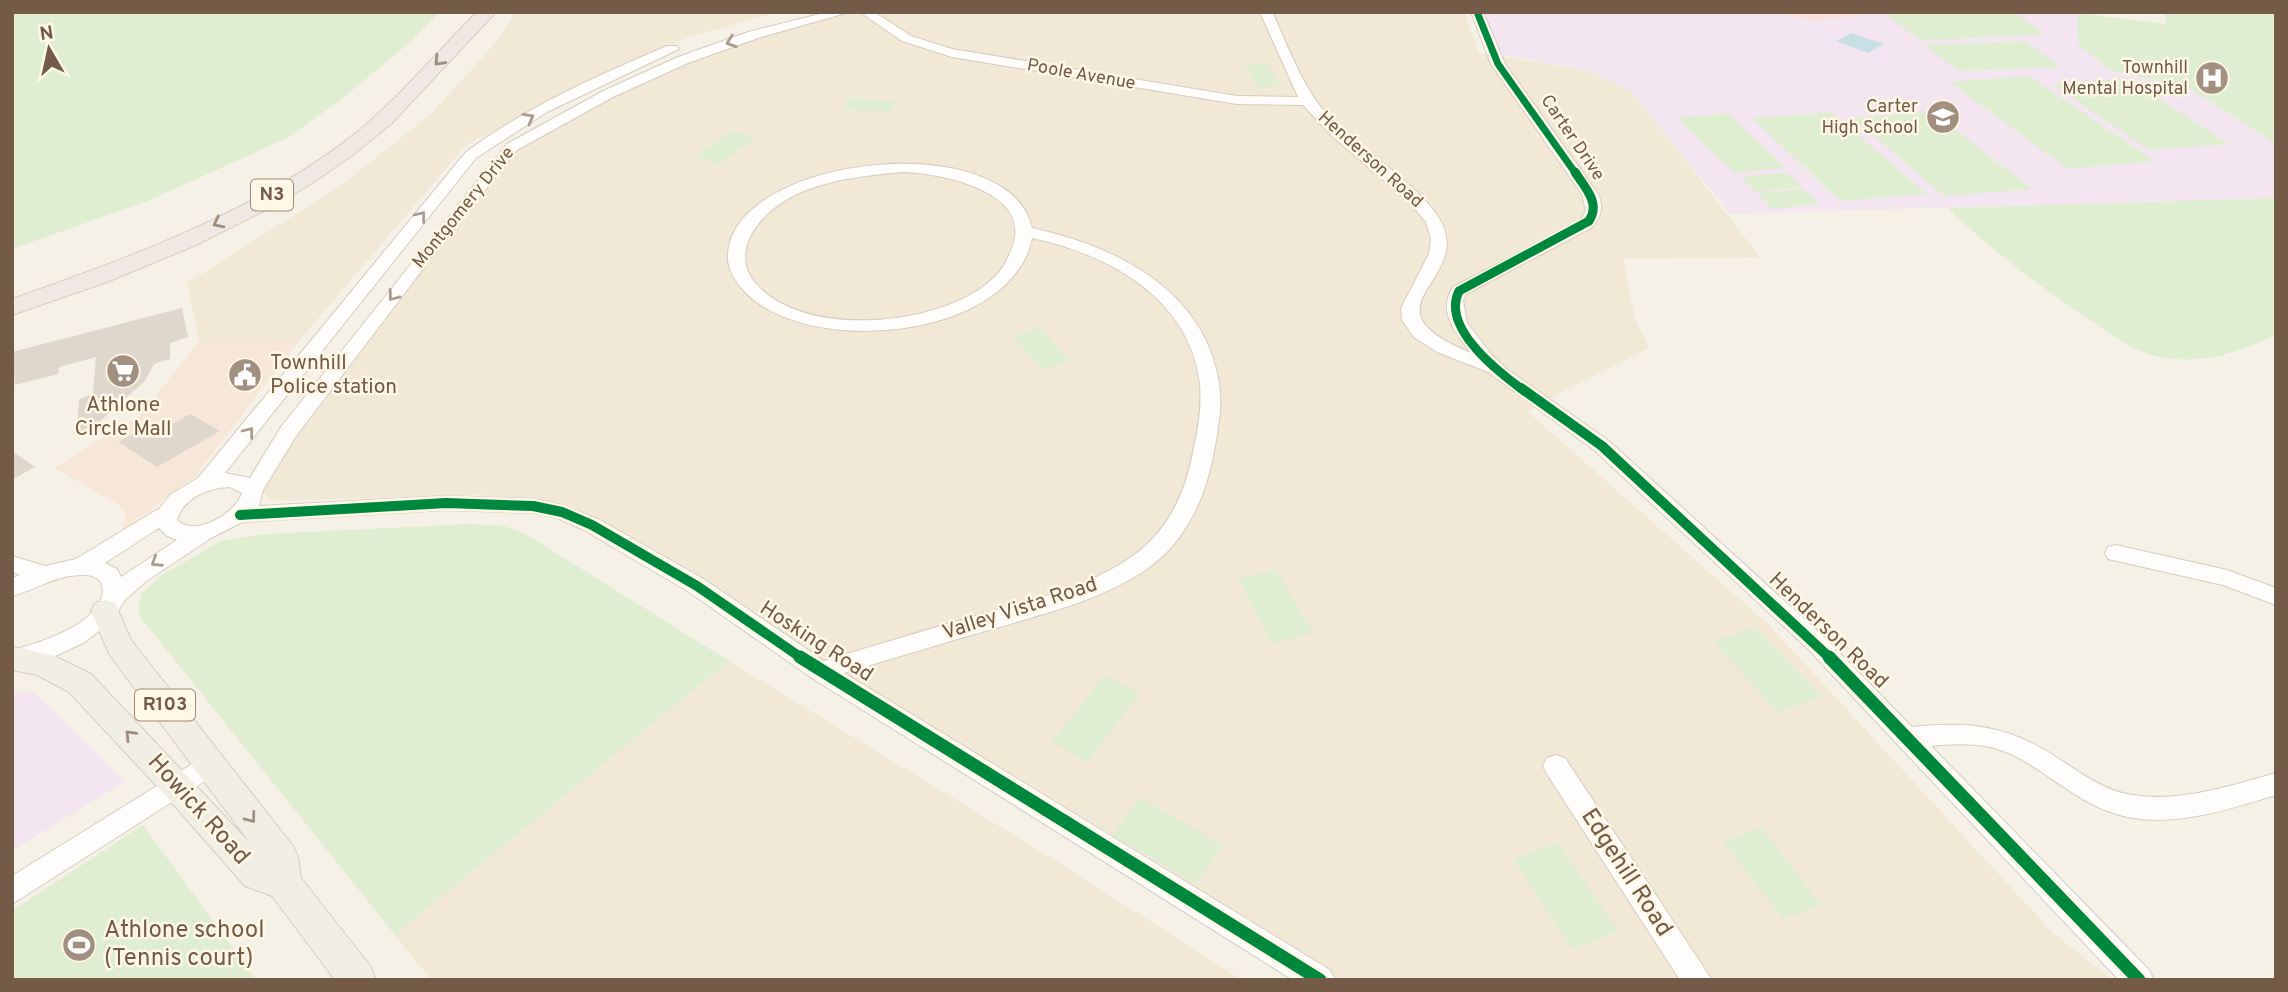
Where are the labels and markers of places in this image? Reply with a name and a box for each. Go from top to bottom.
place label: Townhill Mental Hospital [2062,57,2188,101]
hospital icon: Townhill Mental Hospital [2193,59,2231,97]
place label: Carter High School [1821,96,1918,140]
school or university icon: Carter High School [1924,98,1962,136]
place label: Townhill Police station [270,350,397,401]
supermarket icon: Athlone Circle Mall [104,352,142,390]
public building icon: Townhill Police station [226,356,264,394]
place label: Athlone Circle Mall [74,392,172,443]
place label: Athlone school (Tennis court) [104,916,264,974]
sports icon: Athlone school (Tennis court) [60,926,98,964]

